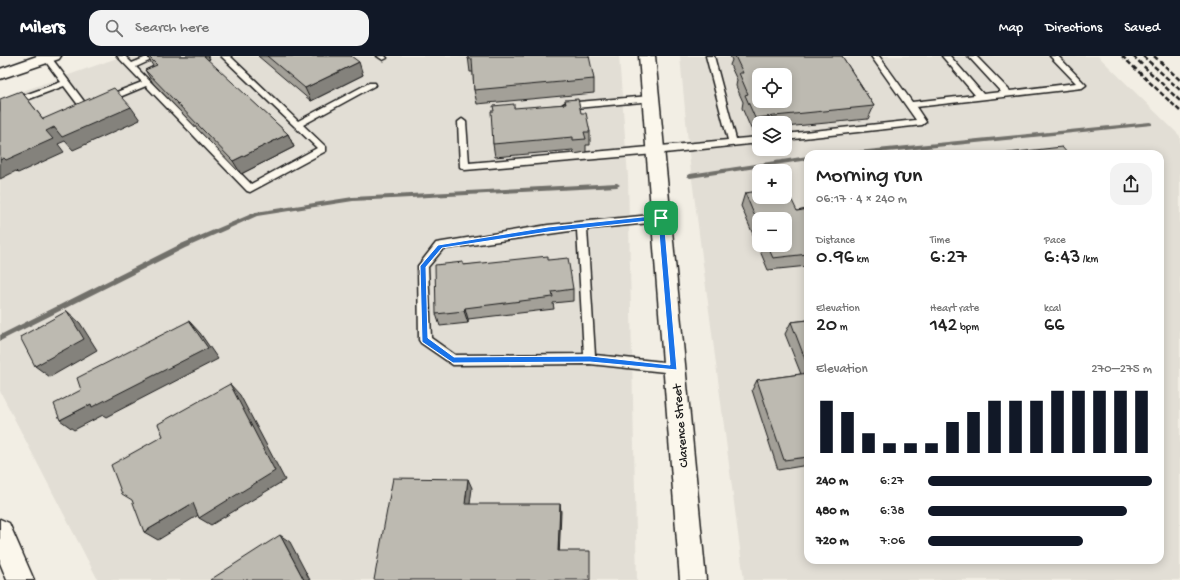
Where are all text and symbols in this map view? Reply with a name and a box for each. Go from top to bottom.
search box [89,10,369,46]
text: Milers [20,17,65,40]
icon: search [103,17,125,39]
text: Search here [135,19,209,37]
text: Map [999,20,1023,37]
text: Directions [1045,20,1102,37]
text: Saved [1124,20,1160,37]
map controls [752,68,792,252]
button: locate [752,68,792,108]
button: layers [752,116,792,156]
button: share [1110,163,1152,205]
button: + [752,164,792,204]
text: Morning run [816,164,922,190]
text: 06:17 · 4 × 240 m [816,192,907,207]
pin [644,201,678,235]
icon: arrive [650,207,672,229]
button: − [752,212,792,252]
text: Distance [816,235,855,247]
text: Time [930,235,950,247]
text: Pace [1044,235,1066,247]
text: 0.96 [816,247,854,270]
text: 6:27 [930,247,967,270]
text: 6:43 [1044,247,1080,270]
text: km [854,254,869,266]
text: /km [1080,254,1098,266]
text: Elevation [816,303,860,315]
text: Heart rate [930,303,979,315]
text: kcal [1044,303,1061,315]
text: 20 [816,315,837,338]
text: 142 [930,315,957,338]
text: 66 [1044,315,1064,338]
text: m [837,322,848,334]
text: bpm [957,322,979,334]
text: Elevation [816,362,868,377]
text: 270–275 m [1091,362,1152,377]
street label: Clarence Street [670,382,693,468]
text: 240 m [816,474,848,489]
text: 6:27 [880,474,904,489]
text: 480 m [816,504,849,519]
text: 6:38 [880,504,905,519]
text: 720 m [816,534,849,549]
text: 7:06 [880,534,905,549]

